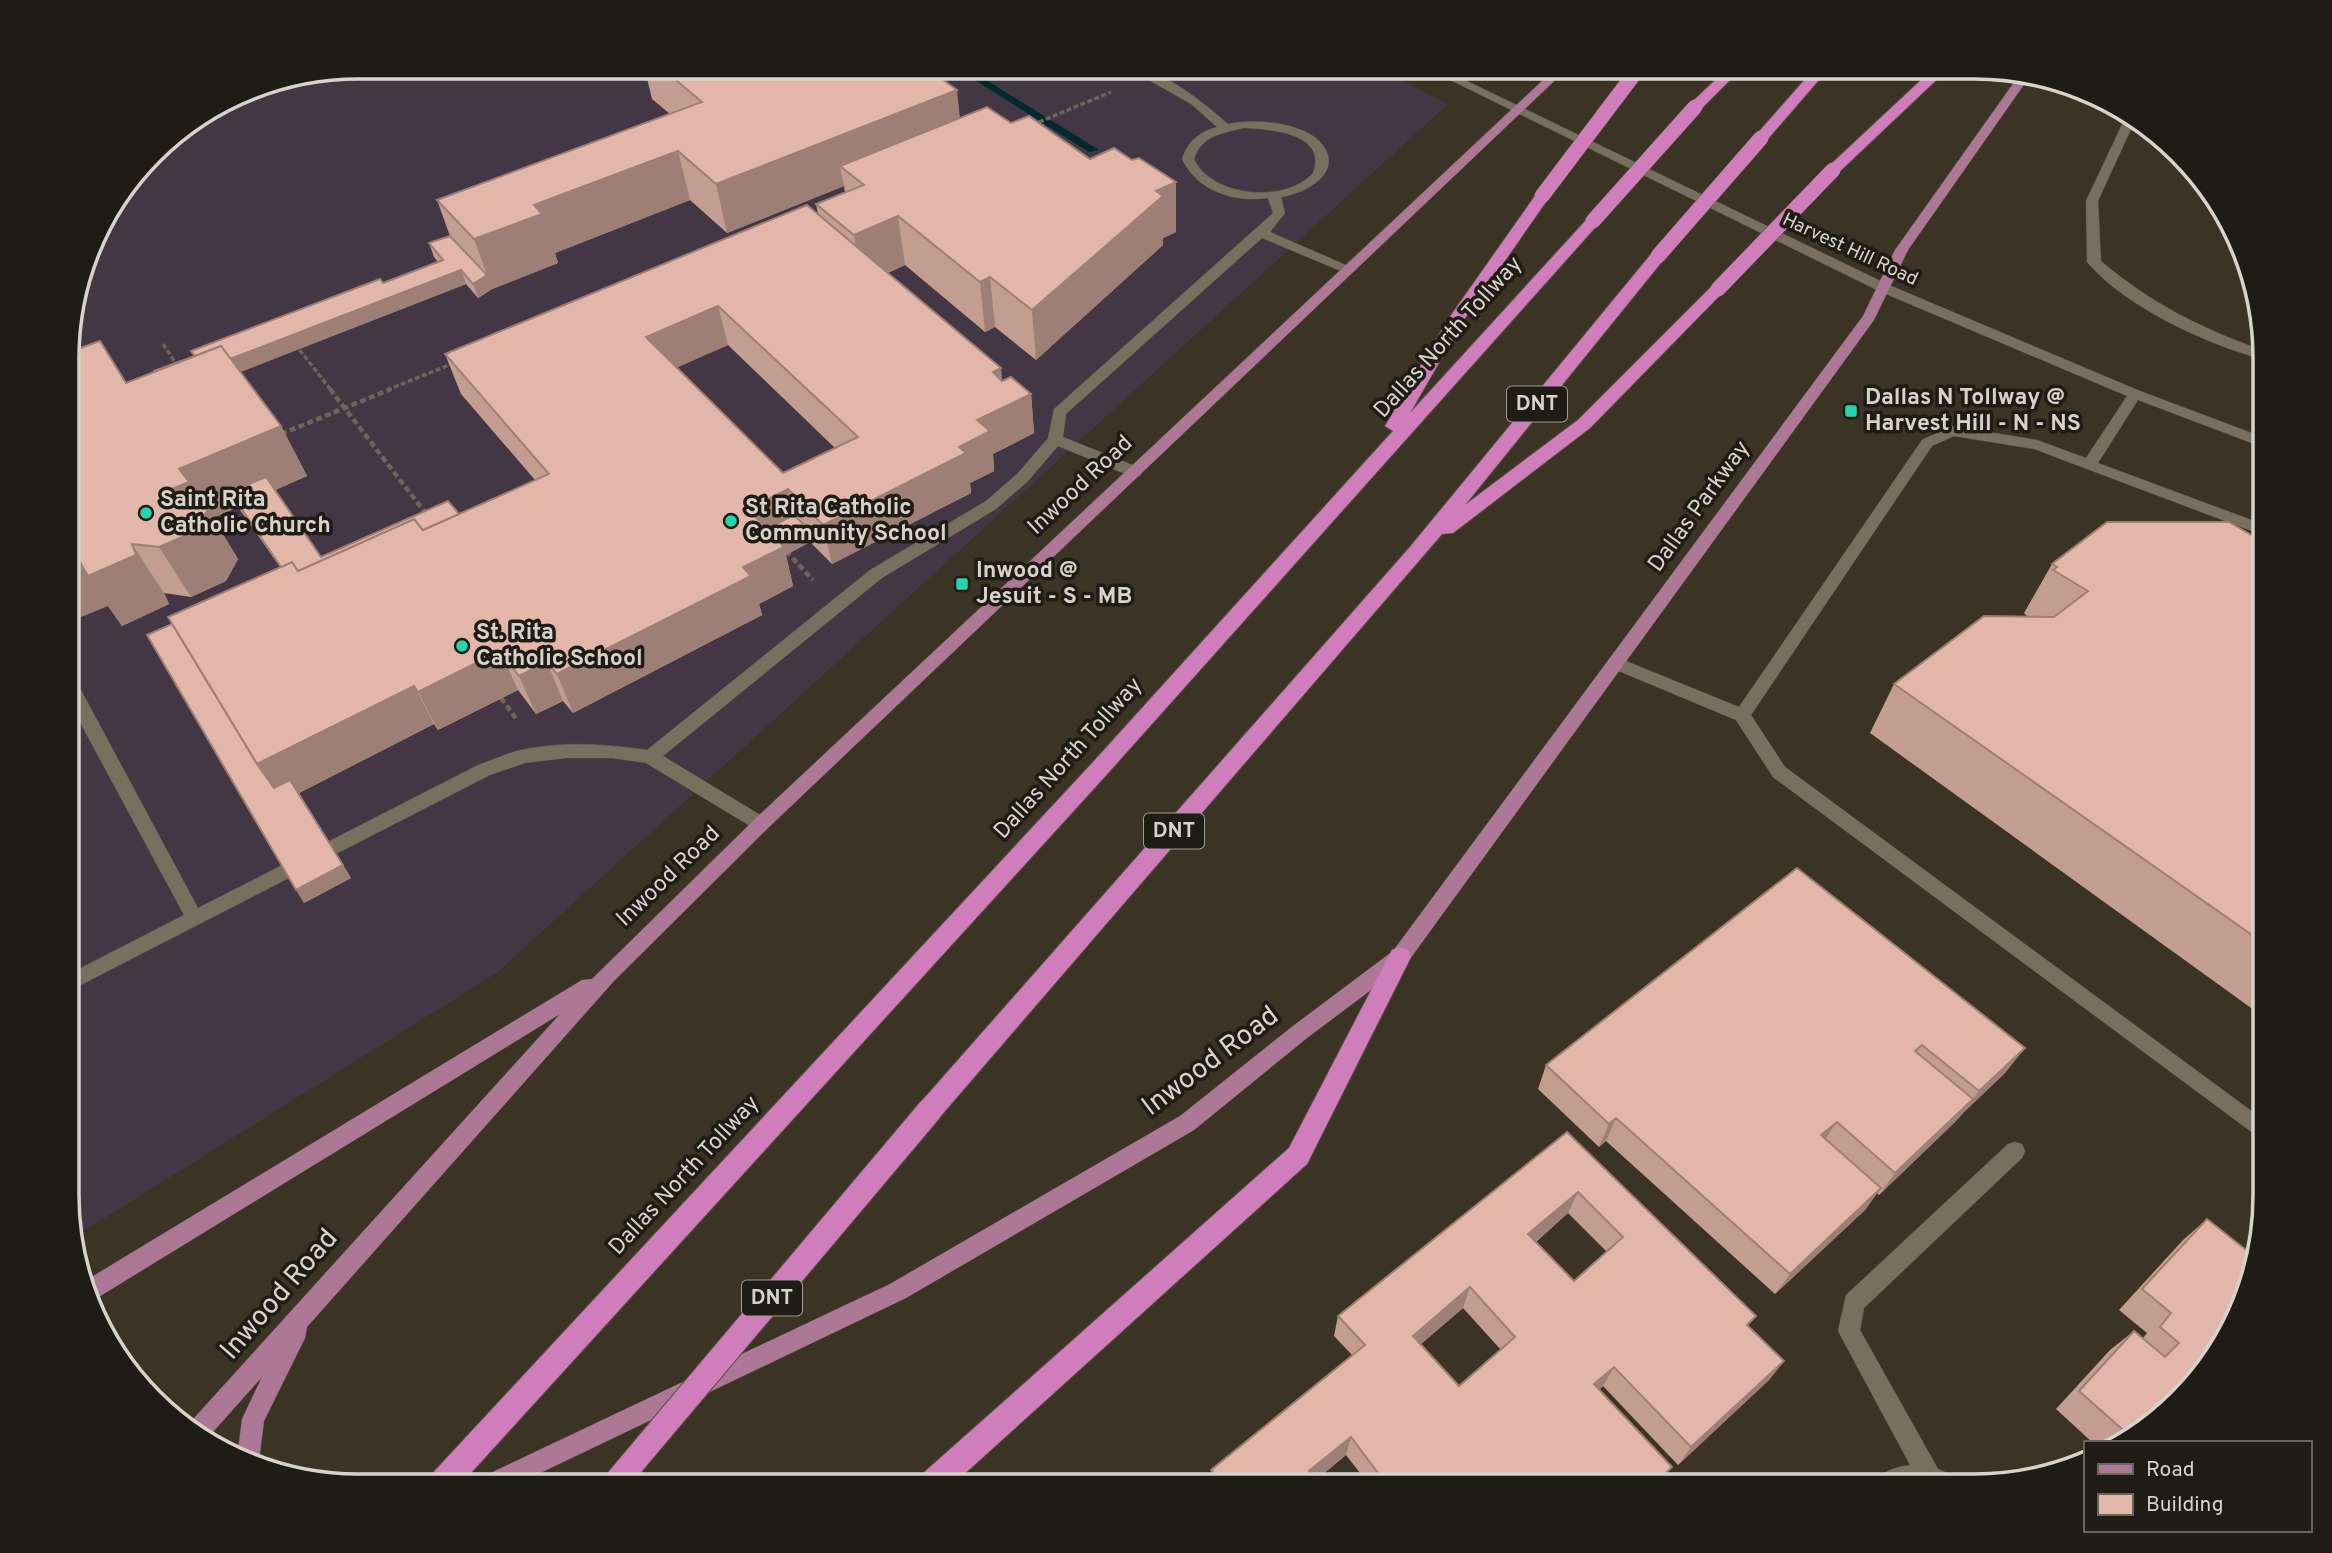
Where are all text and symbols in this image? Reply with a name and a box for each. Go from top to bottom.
street label: Harvest Hill Road [1778,208,1922,292]
street label: Dallas North Tollway [1369,251,1529,425]
place label: Dallas N Tollway @ Harvest Hill - N - NS [1865,384,2081,439]
road number: DNT [1507,386,1567,422]
marker: Dallas N Tollway @ Harvest Hill - N - NS [1843,403,1859,419]
street label: Inwood Road [1022,430,1140,542]
street label: Dallas Parkway [1643,436,1757,578]
place label: Saint Rita Catholic Church [160,486,331,541]
place label: St Rita Catholic Community School [745,494,947,549]
marker: Saint Rita Catholic Church [138,505,154,521]
marker: St Rita Catholic Community School [723,513,739,529]
place label: Inwood @ Jesuit - S - MB [976,557,1132,612]
marker: Inwood @ Jesuit - S - MB [954,576,970,592]
place label: St. Rita Catholic School [476,619,643,674]
marker: St. Rita Catholic School [454,638,470,654]
street label: Dallas North Tollway [989,672,1149,846]
road number: DNT [1144,814,1204,848]
street label: Inwood Road [611,820,727,934]
street label: Inwood Road [1135,999,1287,1125]
street label: Dallas North Tollway [603,1090,767,1262]
street label: Inwood Road [213,1222,347,1368]
road number: DNT [742,1280,802,1316]
legend [2084,1441,2311,1532]
text: Road [2146,1457,2195,1484]
text: Building [2146,1492,2224,1519]

